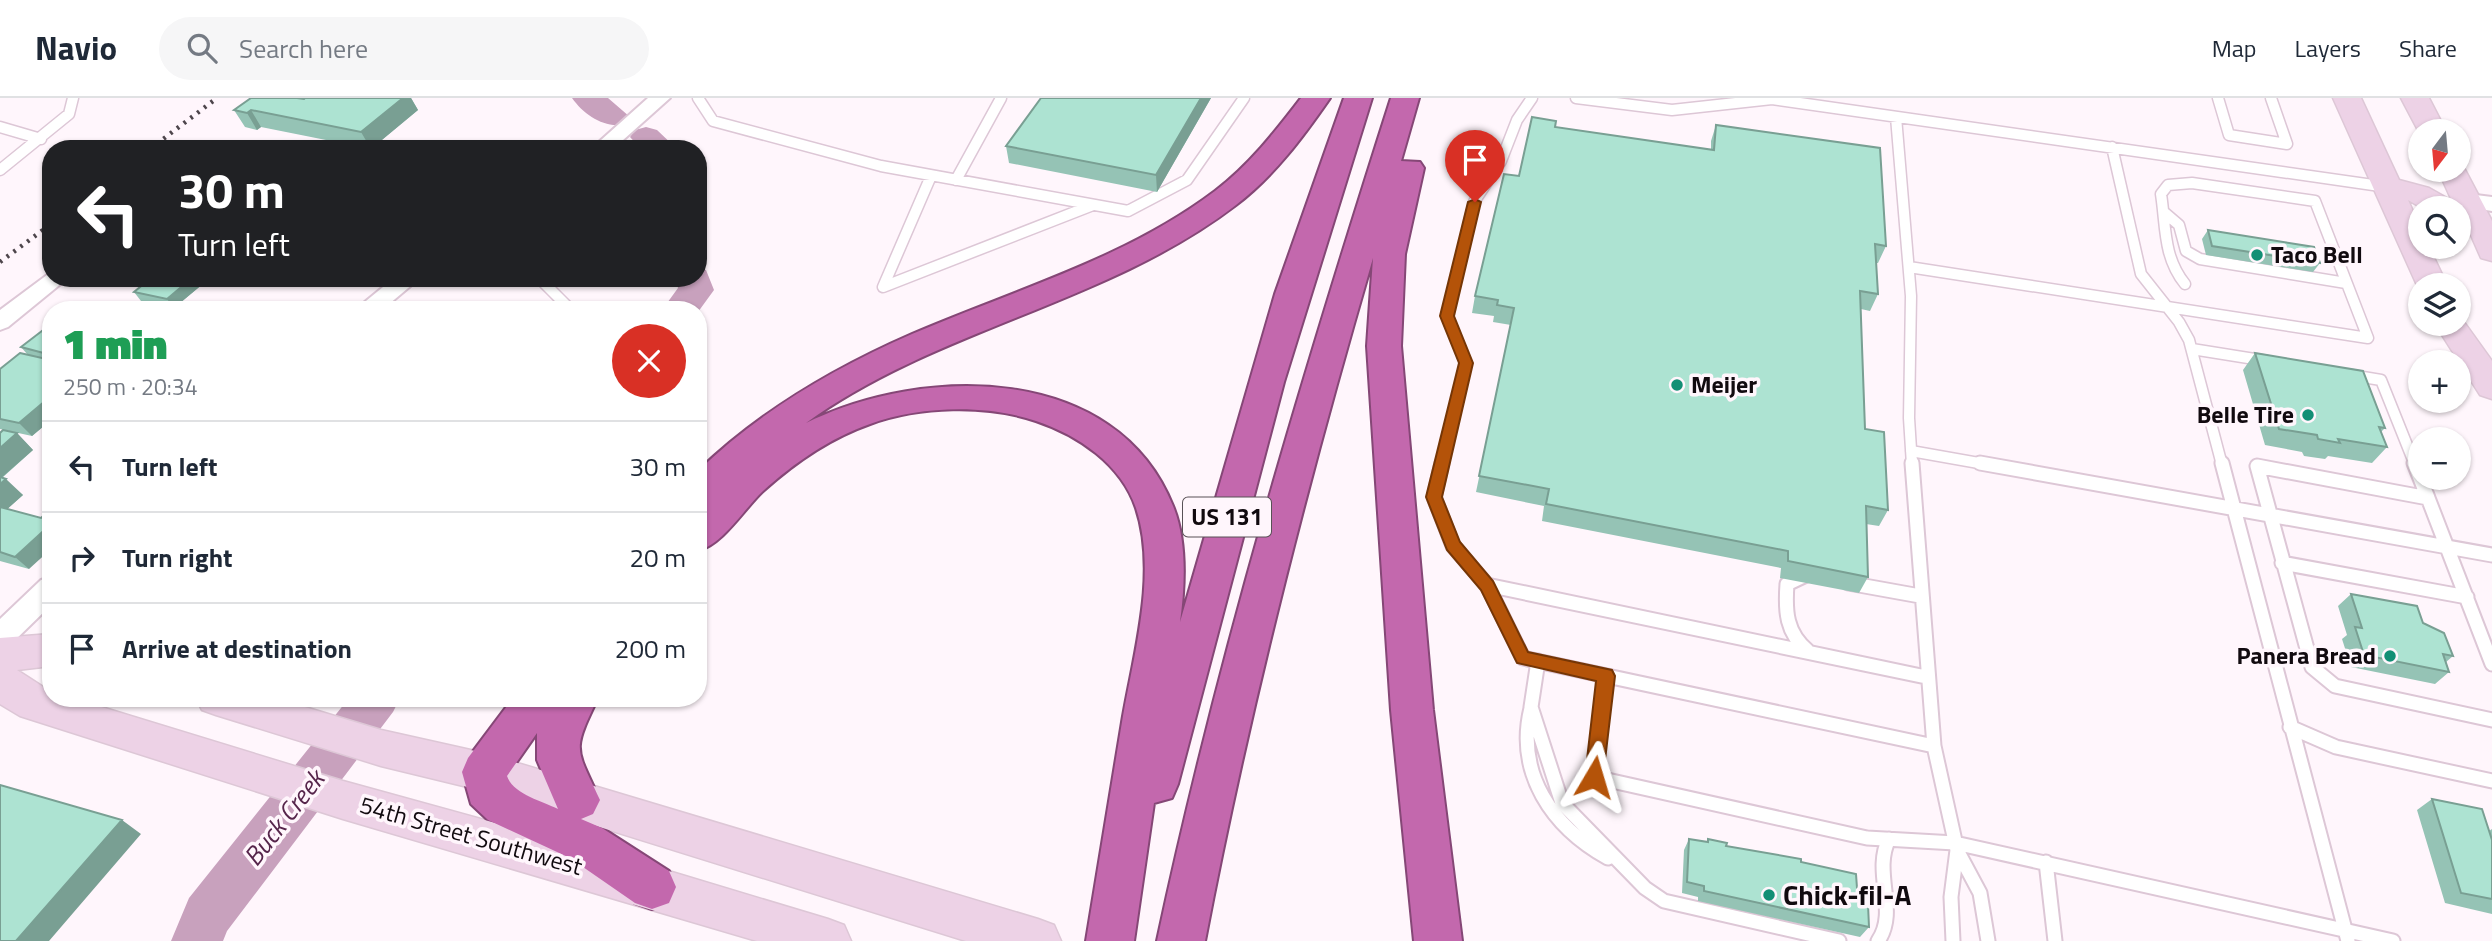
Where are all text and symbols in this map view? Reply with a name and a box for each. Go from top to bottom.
search box [159,17,649,80]
text: Navio [35,23,117,73]
icon: search [183,29,221,67]
text: Search here [239,29,368,68]
text: Map [2212,30,2257,66]
text: Layers [2295,30,2361,66]
text: Share [2399,30,2457,66]
north arrow [2408,119,2471,182]
map controls [2408,119,2471,490]
pin [1445,130,1505,202]
icon: arrive [1456,141,1494,179]
text: 30 m [178,152,285,227]
icon: left [63,168,154,259]
button: search [2408,196,2471,259]
text: Turn left [178,220,290,268]
place label: Taco Bell [2271,236,2363,272]
marker: Taco Bell [2249,247,2265,263]
button: layers [2408,273,2471,336]
text: 1 min [63,311,167,375]
button: close [612,324,686,398]
button: + [2408,350,2471,413]
place label: Meijer [1691,366,1757,402]
text: 250 m · 20:34 [63,369,198,404]
marker: Meijer [1669,377,1685,393]
place label: Belle Tire [2197,396,2294,432]
marker: Belle Tire [2300,407,2316,423]
button: − [2408,427,2471,490]
text: Turn left [122,447,217,486]
text: 30 m [629,447,686,486]
icon: left [63,448,101,486]
road number: US 131 [1183,498,1271,536]
text: Turn right [122,538,233,577]
text: 20 m [629,538,686,577]
icon: right [63,539,101,577]
text: Arrive at destination [122,629,352,668]
text: 200 m [615,629,686,668]
icon: arrive [63,630,101,668]
place label: Panera Bread [2237,637,2376,673]
marker: Panera Bread [2382,648,2398,664]
position arrow [1557,740,1631,814]
water label: Buck Creek [234,759,336,874]
street label: 54th Street Southwest [356,786,587,884]
place label: Chick-fil-A [1783,873,1911,916]
marker: Chick-fil-A [1761,887,1777,903]

